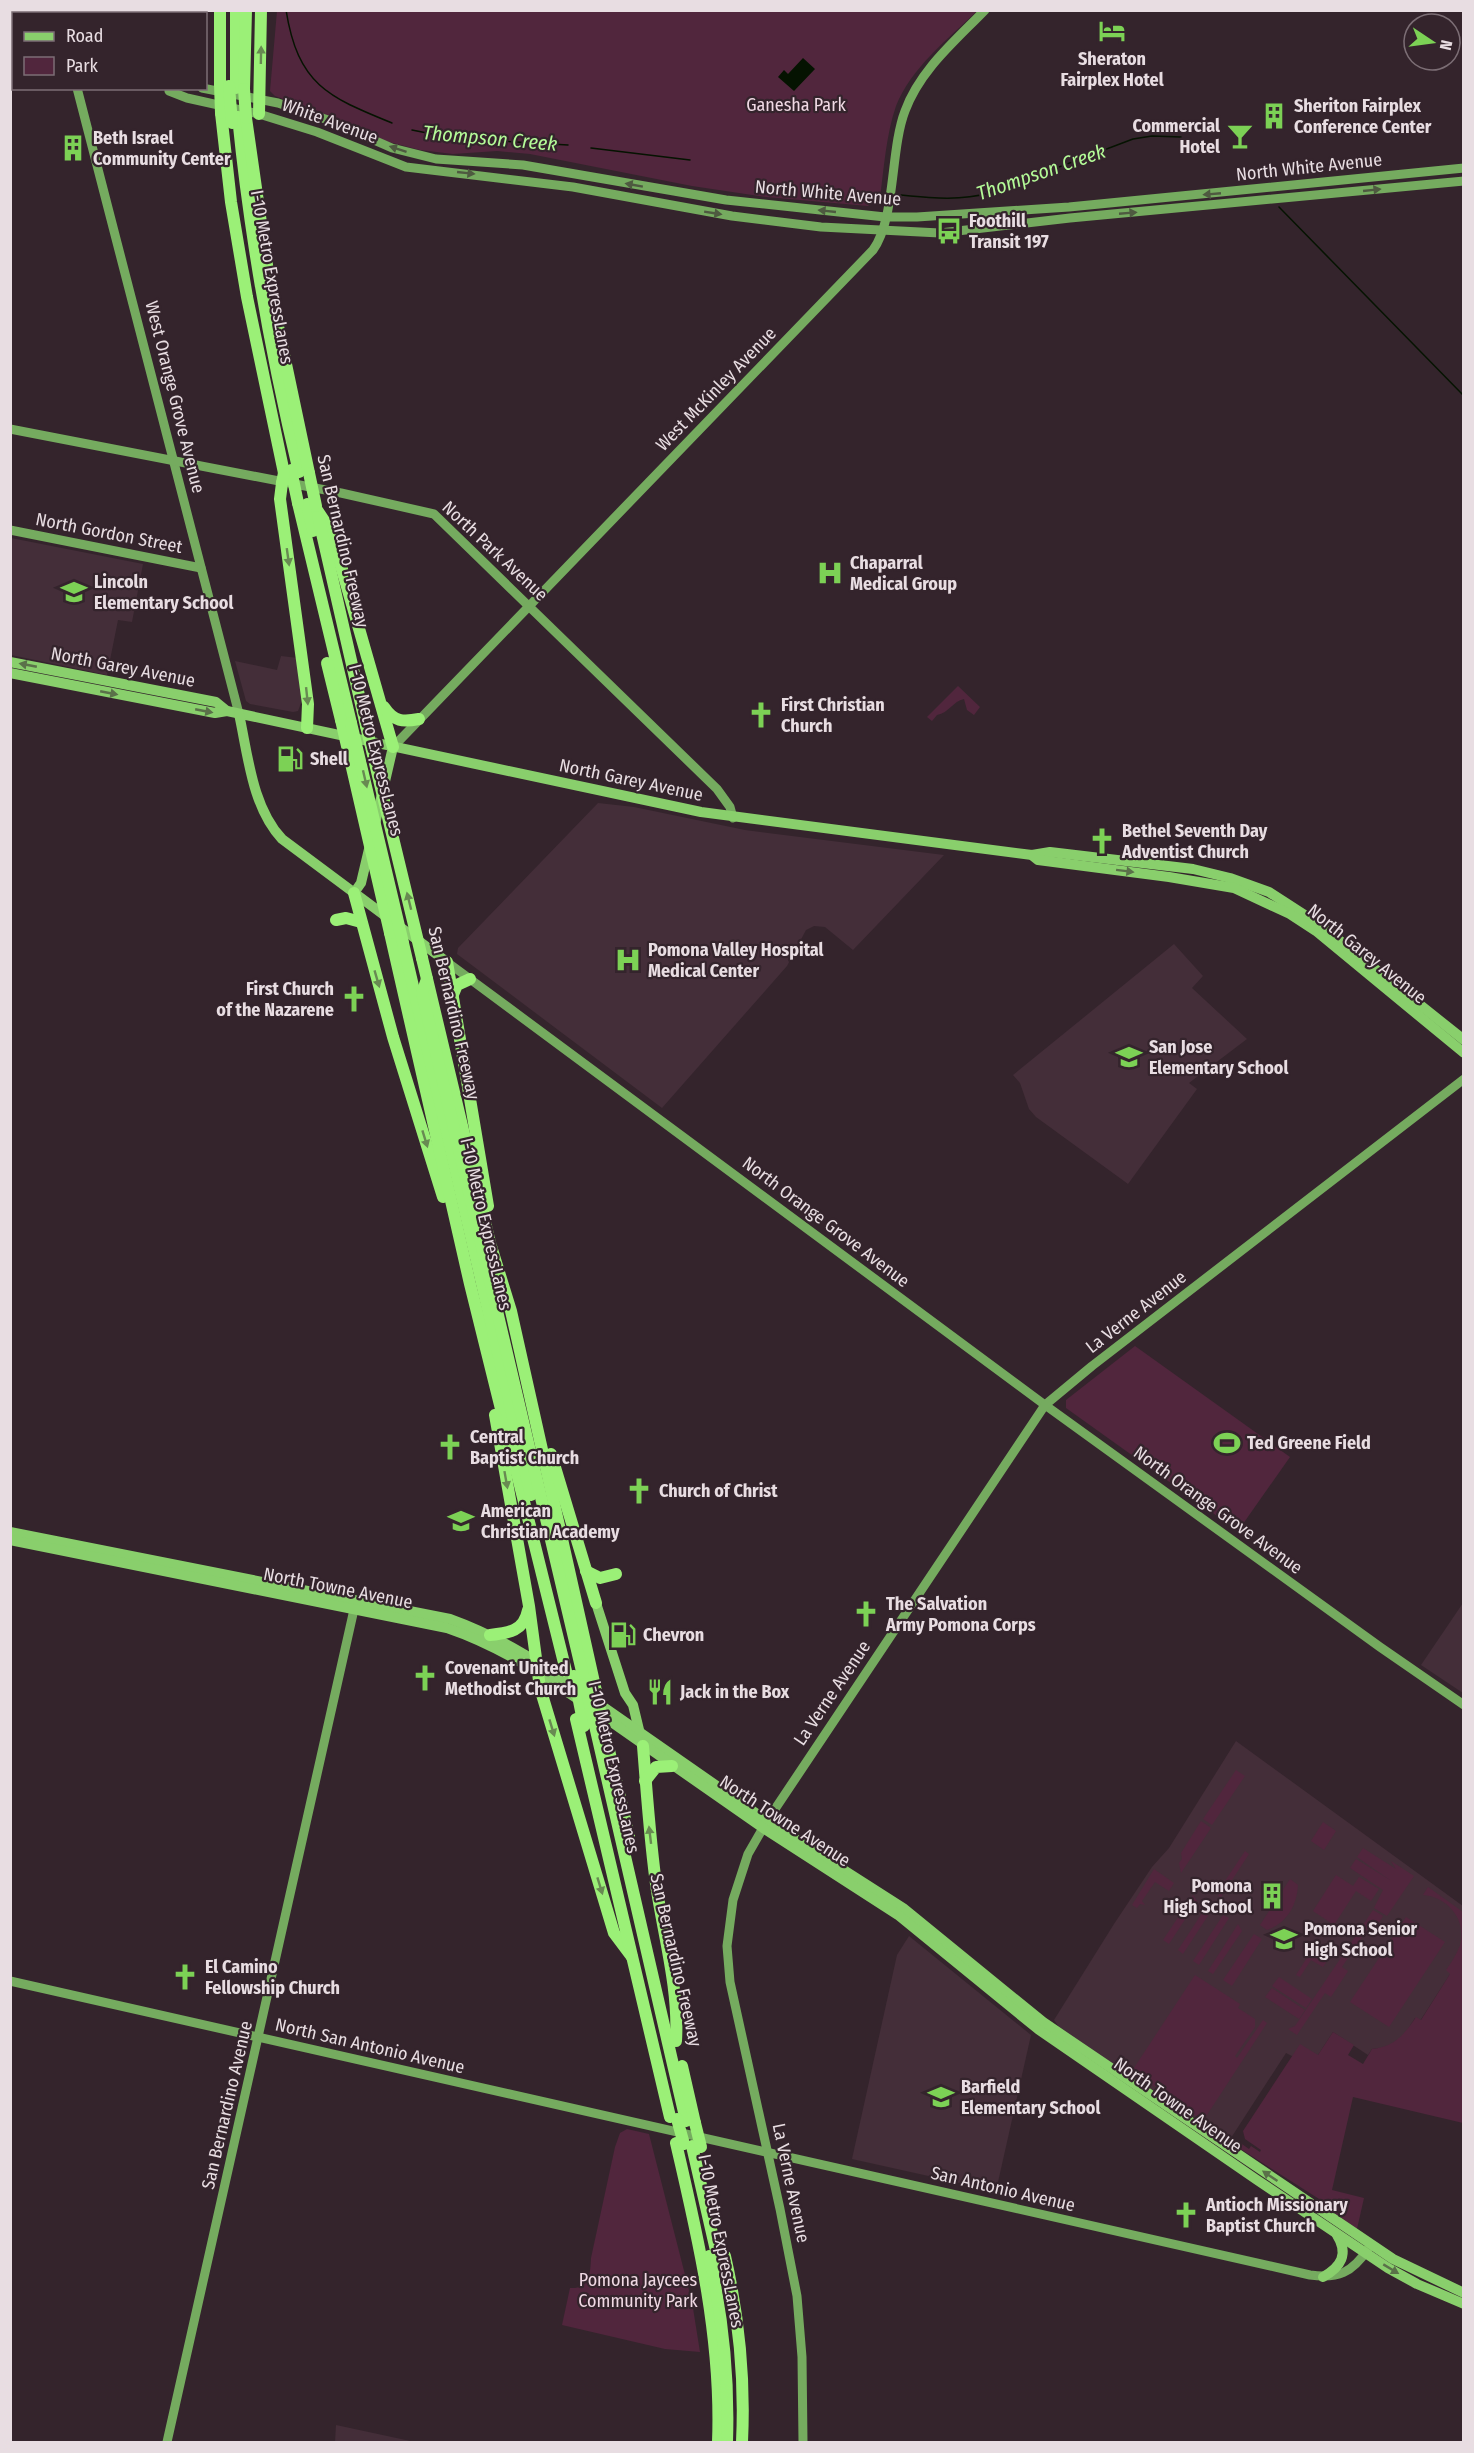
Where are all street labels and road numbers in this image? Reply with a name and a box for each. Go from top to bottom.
street label: White Avenue [279,94,381,149]
street label: North White Avenue [1235,148,1383,186]
street label: North White Avenue [754,176,902,210]
street label: I-10 Metro ExpressLanes [246,188,298,366]
street label: West Orange Grove Avenue [140,299,210,495]
street label: West McKinley Avenue [651,322,781,456]
street label: San Bernardino Freeway [312,452,374,630]
street label: North Park Avenue [438,496,553,606]
street label: North Gordon Street [34,508,184,558]
street label: North Garey Avenue [49,642,197,692]
street label: I-10 Metro ExpressLanes [344,662,408,838]
street label: North Garey Avenue [557,754,705,806]
street label: North Garey Avenue [1303,899,1431,1009]
street label: San Bernardino Freeway [423,924,485,1102]
street label: I-10 Metro ExpressLanes [455,1136,517,1313]
street label: North Orange Grove Avenue [738,1152,914,1292]
street label: La Verne Avenue [1081,1266,1191,1358]
street label: North Orange Grove Avenue [1129,1441,1307,1579]
street label: North Towne Avenue [262,1563,415,1613]
street label: La Verne Avenue [789,1636,875,1750]
street label: I-10 Metro ExpressLanes [583,1679,645,1856]
street label: North Towne Avenue [715,1770,855,1872]
street label: San Bernardino Freeway [645,1871,707,2049]
street label: North San Antonio Avenue [273,2014,467,2079]
street label: San Bernardino Avenue [197,2019,257,2191]
street label: North Towne Avenue [1110,2053,1246,2158]
street label: La Verne Avenue [768,2121,814,2245]
street label: I-10 Metro ExpressLanes [693,2152,749,2330]
street label: San Antonio Avenue [929,2162,1077,2216]

